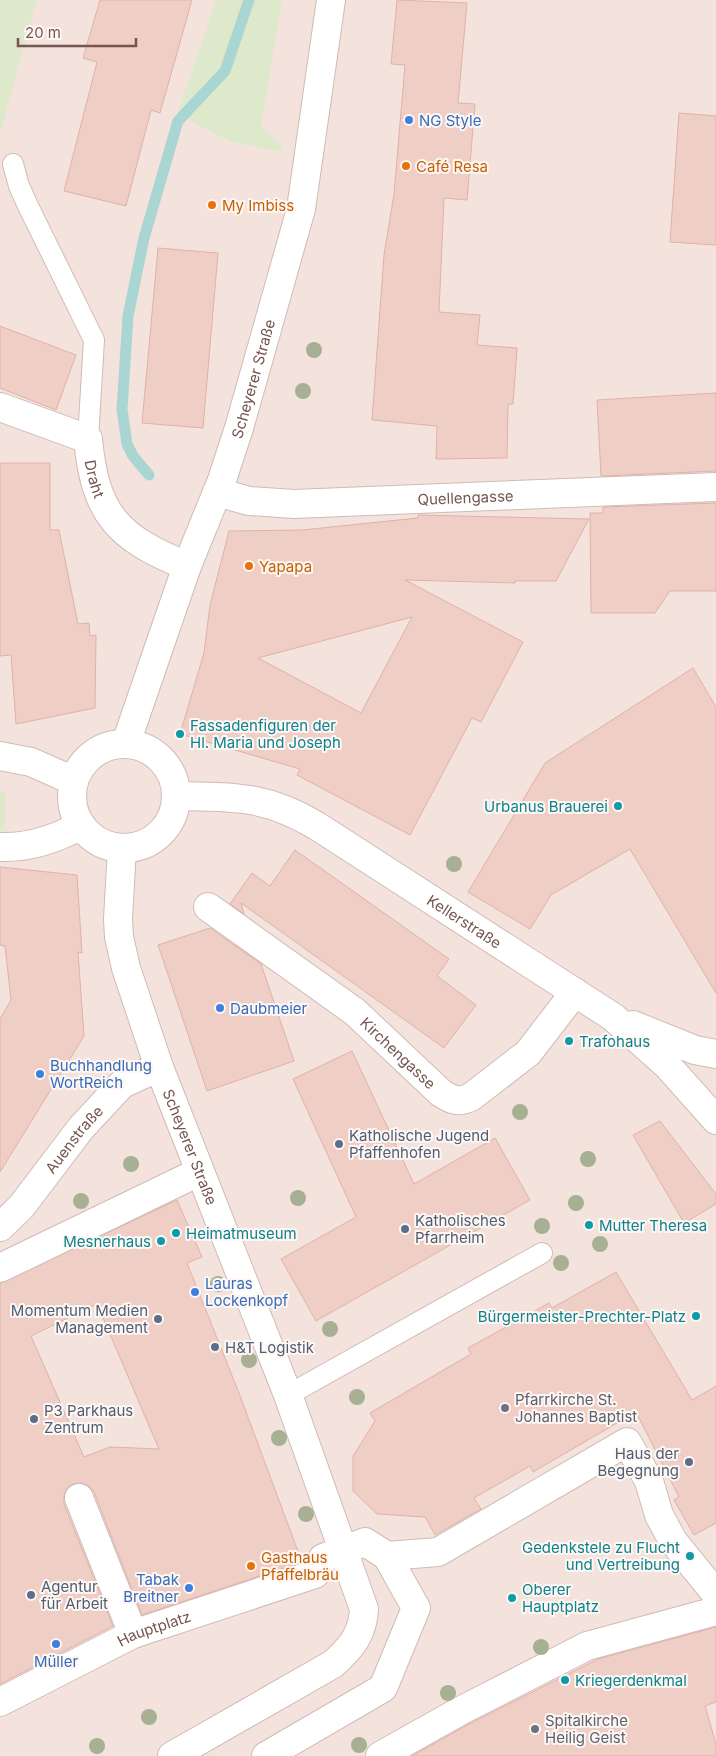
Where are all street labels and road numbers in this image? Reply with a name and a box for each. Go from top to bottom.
street label: Scheyerer Straße [227,317,279,441]
street label: Draht [81,458,109,501]
street label: Quellengasse [417,486,514,509]
street label: Kellerstraße [424,890,505,952]
street label: Kirchengasse [357,1013,440,1093]
street label: Scheyerer Straße [159,1086,222,1208]
street label: Auenstraße [41,1101,107,1177]
street label: Hauptplatz [114,1606,193,1650]

